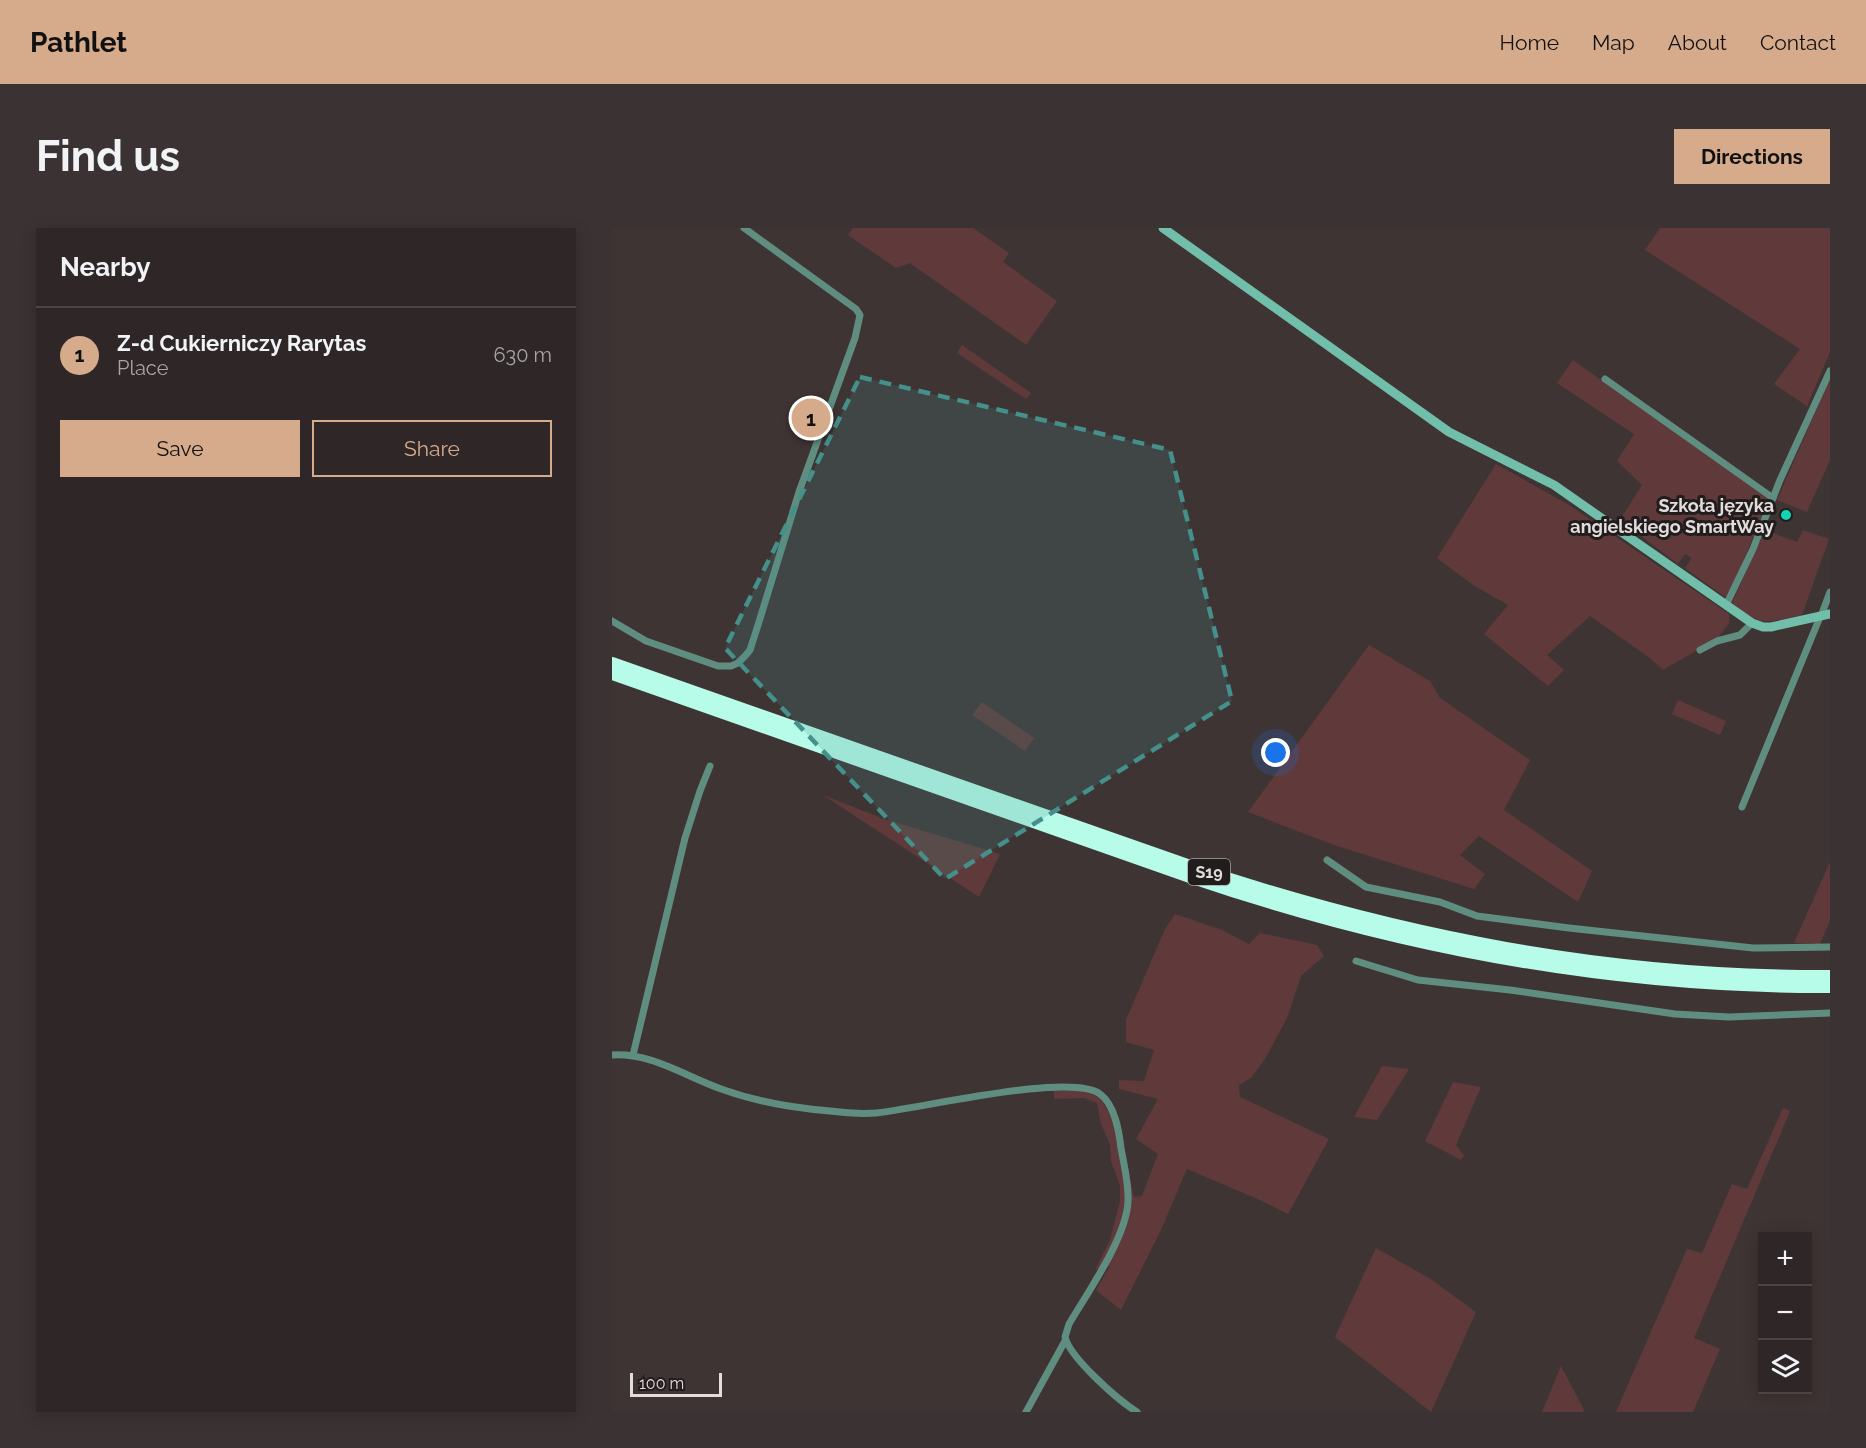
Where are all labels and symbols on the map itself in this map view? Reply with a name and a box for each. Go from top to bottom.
pin: 1 [792,396,830,441]
place label: Szkoła języka angielskiego SmartWay [1570,495,1774,537]
marker: Szkoła języka angielskiego SmartWay [1779,508,1793,522]
your location [1261,738,1290,767]
road number: S19 [1188,859,1230,885]
scale bar [630,1370,722,1398]

